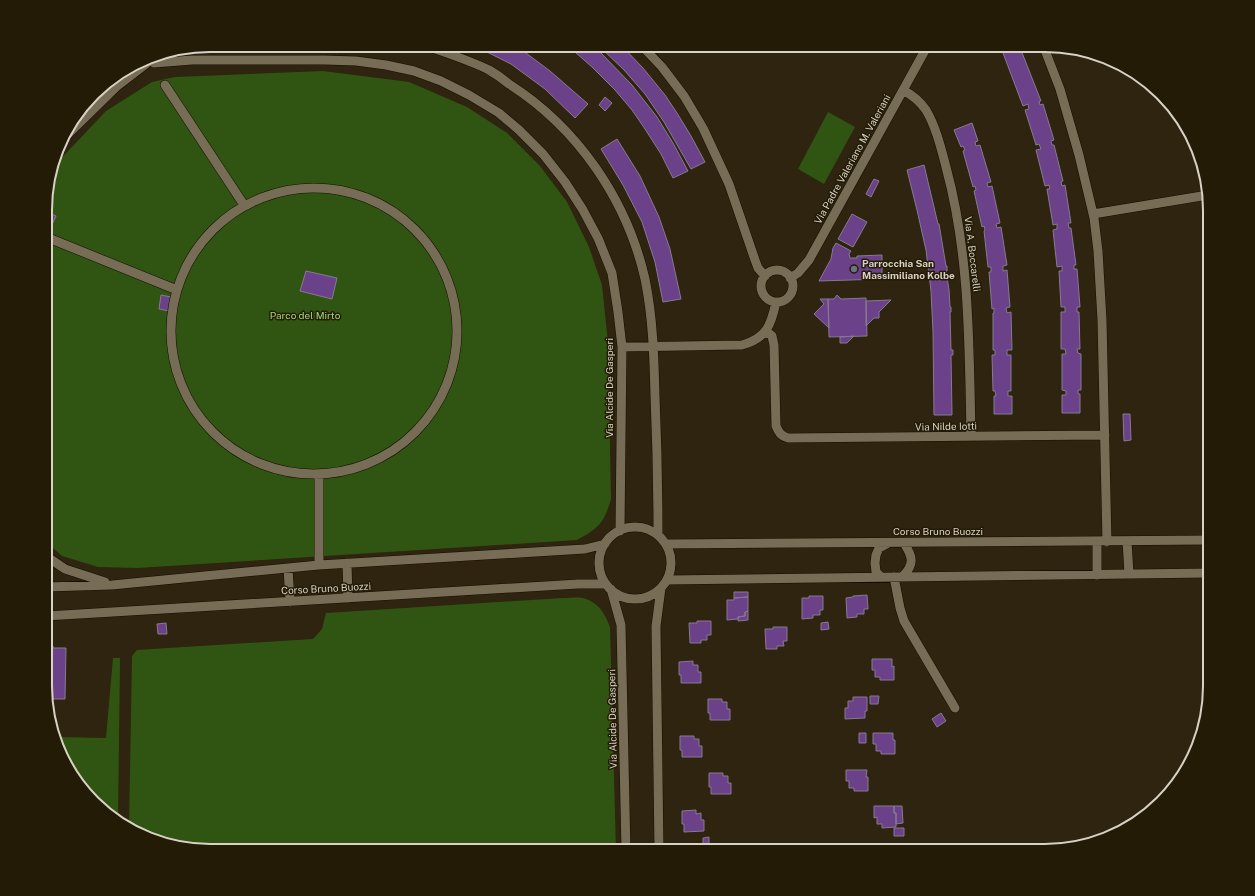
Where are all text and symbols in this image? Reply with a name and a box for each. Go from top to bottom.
street label: Via Padre Valeriano M. Valeriani [811,92,893,226]
street label: Via A. Boccarelli [962,216,984,292]
place label: Parrocchia San Massimiliano Kolbe [862,257,955,281]
marker: Parrocchia San Massimiliano Kolbe [849,264,859,274]
park label: Parco del Mirto [270,309,341,321]
street label: Via Alcide De Gasperi [603,338,615,438]
street label: Via Nilde Iotti [915,419,977,433]
street label: Corso Bruno Buozzi [893,525,983,537]
street label: Corso Bruno Buozzi [281,580,371,596]
street label: Via Alcide De Gasperi [605,669,619,769]

